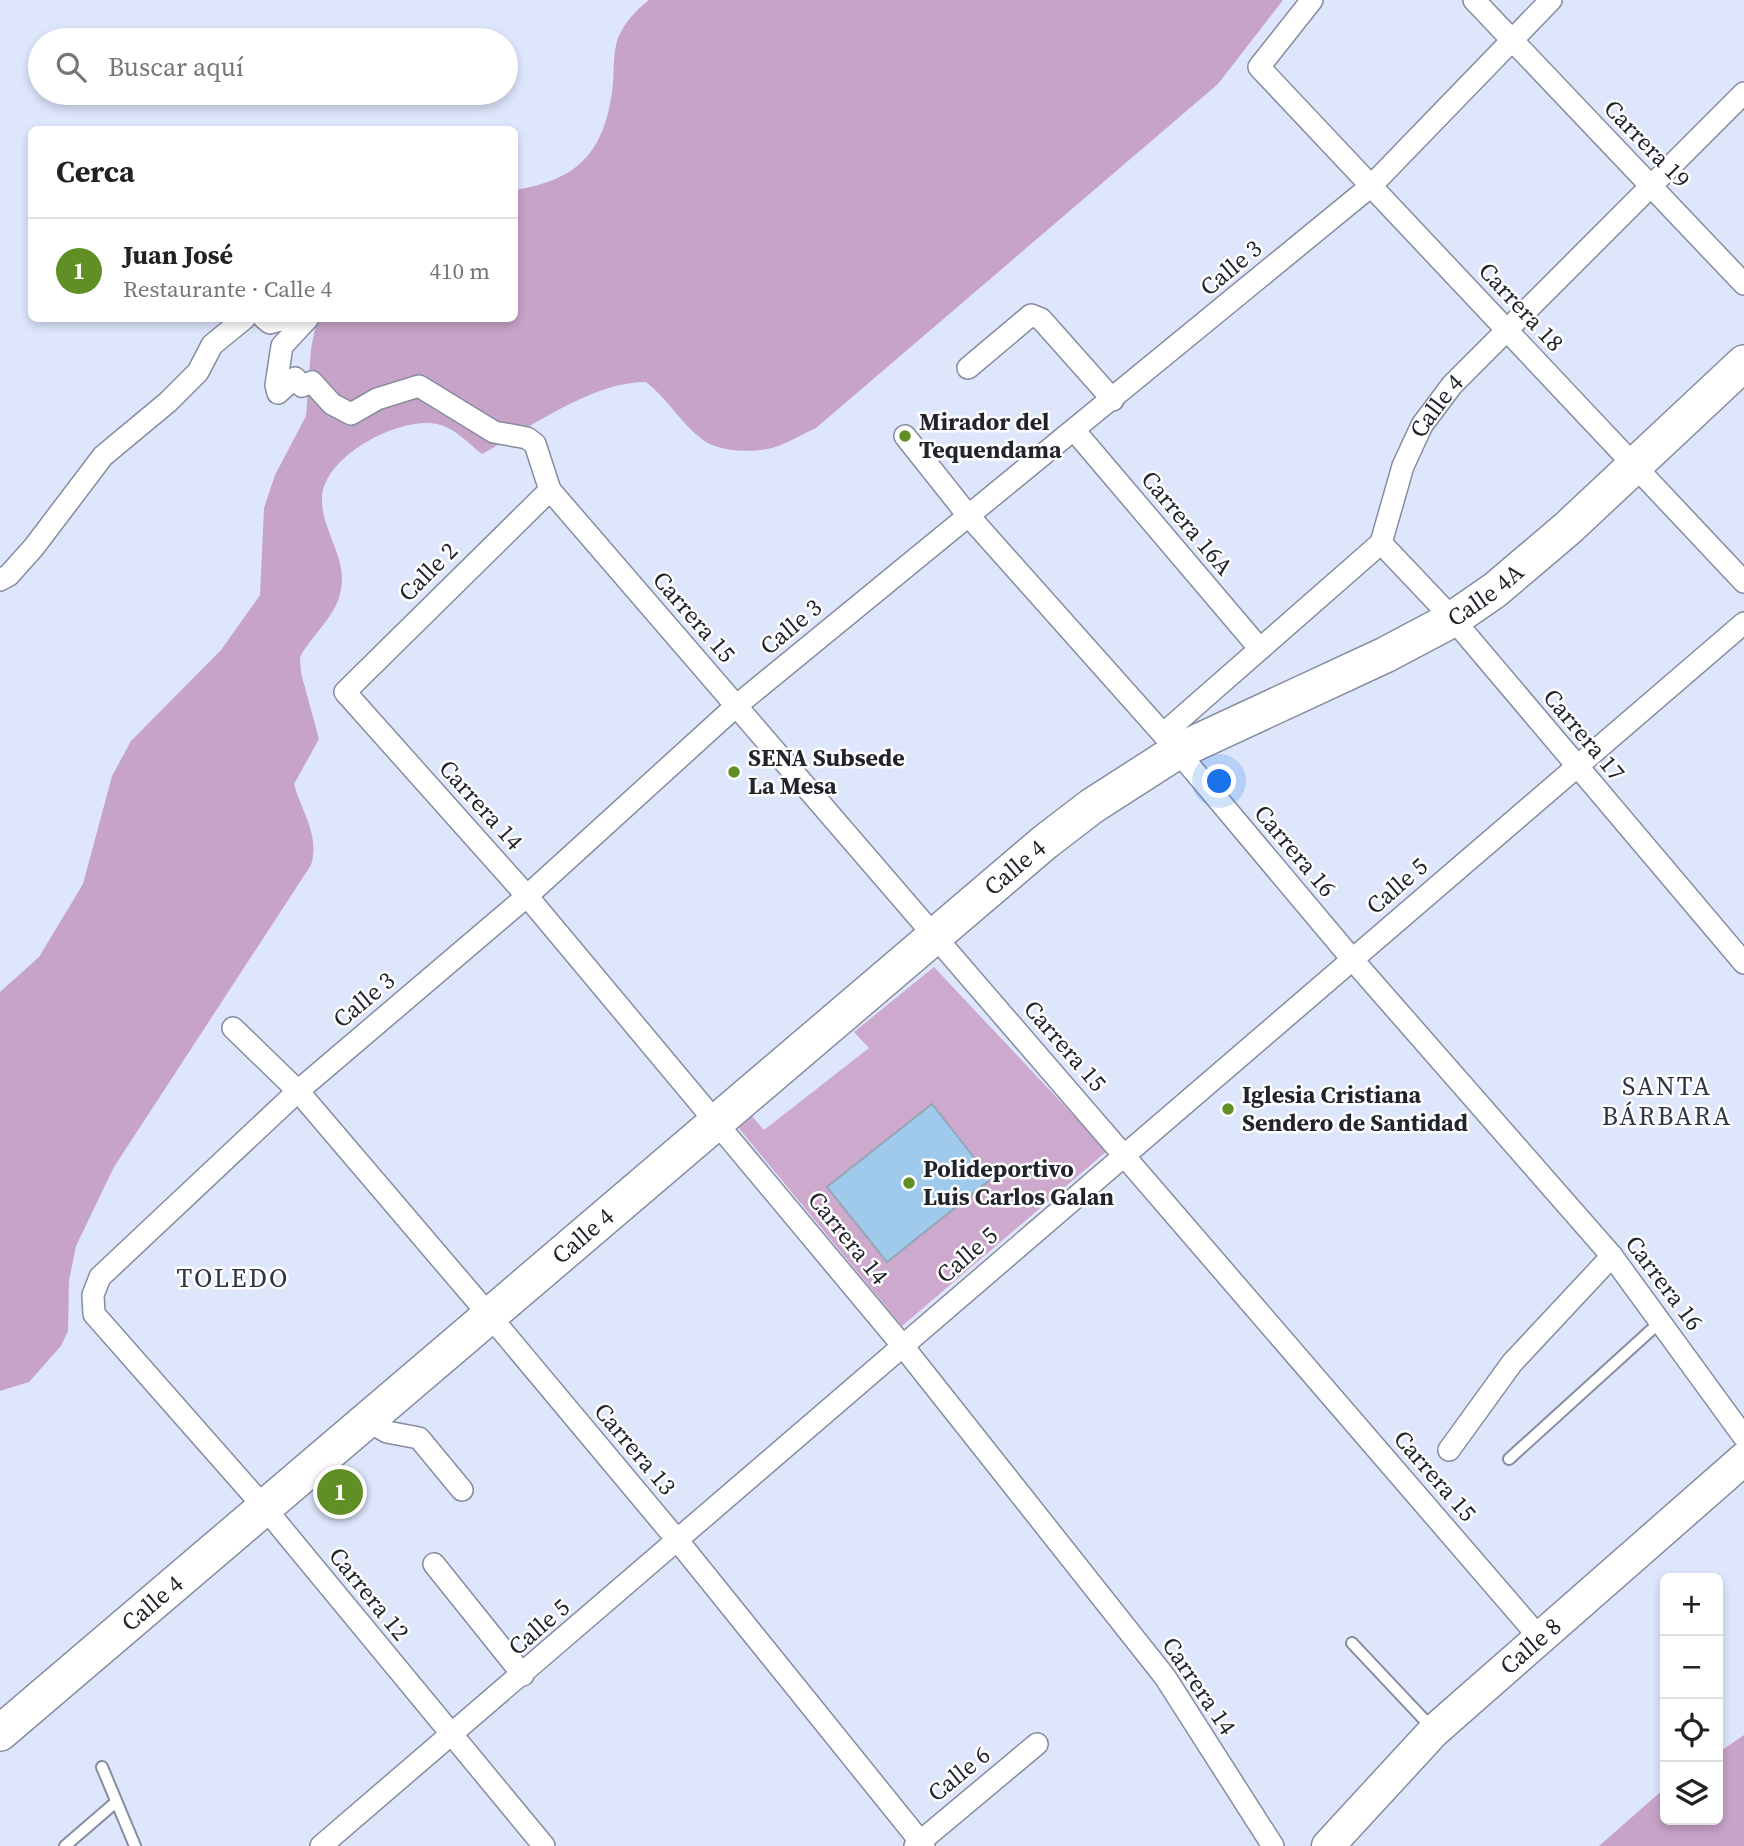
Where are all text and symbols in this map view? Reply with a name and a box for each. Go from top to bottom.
search box [28,28,518,105]
icon: search [52,48,90,86]
text: Buscar aquí [108,49,244,85]
street label: Carrera 19 [1597,92,1698,195]
text: Cerca [56,151,135,192]
street label: Calle 3 [1193,232,1269,303]
text: Juan José [123,237,233,273]
text: 1 [73,255,85,287]
text: 410 m [429,255,490,287]
street label: Carrera 18 [1471,255,1571,359]
text: Restaurante · Calle 4 [123,273,332,305]
street label: Calle 4 [1402,366,1470,442]
place label: Mirador del Tequendama [919,405,1062,466]
marker: Mirador del Tequendama [897,428,913,444]
street label: Carrera 16A [1134,463,1241,582]
street label: Calle 2 [391,535,465,609]
street label: Calle 4A [1441,556,1531,634]
street label: Carrera 15 [645,564,743,669]
street label: Calle 3 [753,591,829,662]
street label: Carrera 17 [1536,681,1633,788]
place label: SENA Subsede La Mesa [748,741,905,802]
street label: Carrera 14 [432,752,531,857]
marker: SENA Subsede La Mesa [726,764,742,780]
your location [1202,764,1236,798]
street label: Carrera 16 [1247,797,1344,904]
street label: Calle 4 [977,831,1053,903]
street label: Calle 5 [1359,850,1434,922]
street label: Calle 3 [326,964,402,1035]
street label: Carrera 15 [1016,993,1114,1098]
district label: SANTA BÁRBARA [1602,1068,1732,1134]
place label: Iglesia Cristiana Sendero de Santidad [1242,1078,1468,1139]
marker: Iglesia Cristiana Sendero de Santidad [1220,1101,1236,1117]
place label: Polideportivo Luis Carlos Galan [923,1152,1114,1213]
marker: Polideportivo Luis Carlos Galan [901,1175,917,1191]
street label: Carrera 14 [801,1184,896,1291]
street label: Calle 4 [545,1200,620,1271]
street label: Calle 5 [929,1219,1004,1291]
street label: Carrera 16 [1618,1228,1711,1337]
district label: TOLEDO [177,1260,289,1296]
street label: Carrera 13 [587,1395,684,1502]
street label: Carrera 15 [1386,1423,1484,1528]
pin: 1 [317,1466,363,1518]
street label: Carrera 12 [322,1540,417,1647]
street label: Calle 4 [114,1567,190,1639]
map controls [1660,1573,1723,1825]
button: + [1660,1573,1723,1636]
street label: Calle 5 [501,1591,576,1663]
street label: Calle 8 [1493,1610,1568,1682]
street label: Carrera 14 [1155,1630,1244,1741]
button: − [1660,1636,1723,1699]
button: locate [1660,1699,1723,1762]
street label: Calle 6 [921,1738,997,1809]
button: layers [1660,1762,1723,1825]

